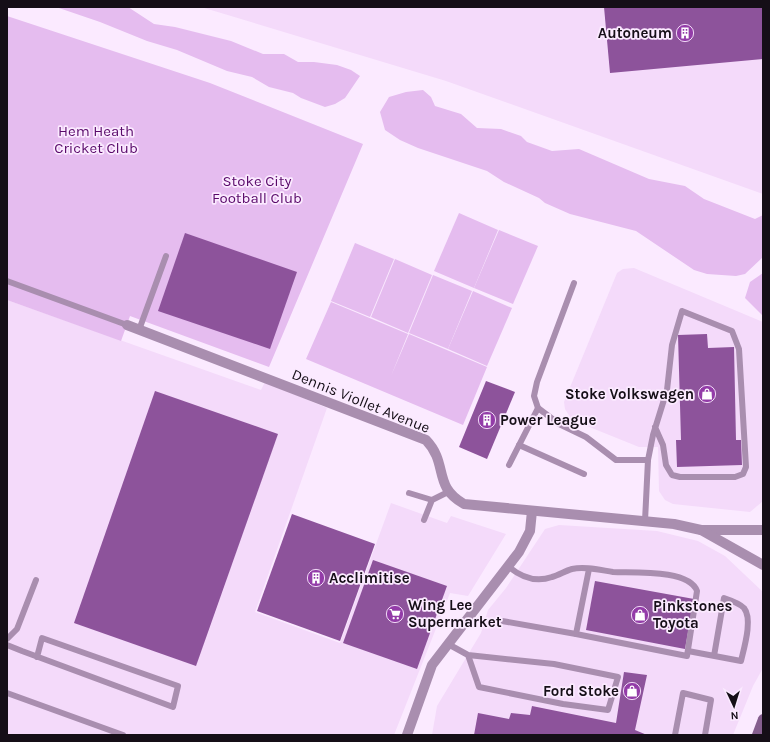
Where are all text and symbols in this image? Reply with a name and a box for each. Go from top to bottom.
building icon: Autoneum [675,23,695,43]
place label: Autoneum [598,24,672,42]
park label: Hem Heath Cricket Club [54,122,138,157]
park label: Stoke City Football Club [212,172,302,207]
street label: Dennis Viollet Avenue [289,365,433,437]
shop icon: Stoke Volkswagen [697,384,717,404]
place label: Stoke Volkswagen [565,385,694,403]
building icon: Power League [477,410,497,430]
place label: Power League [500,411,596,429]
building icon: Acclimitise [306,568,326,588]
place label: Acclimitise [329,569,410,587]
place label: Wing Lee Supermarket [408,596,502,631]
place label: Pinkstones Toyota [653,597,732,632]
supermarket icon: Wing Lee Supermarket [385,604,405,624]
shop icon: Pinkstones Toyota [630,605,650,625]
shop icon: Ford Stoke [622,681,642,701]
place label: Ford Stoke [543,682,619,700]
north arrow [714,686,754,726]
text: N [730,709,739,722]

